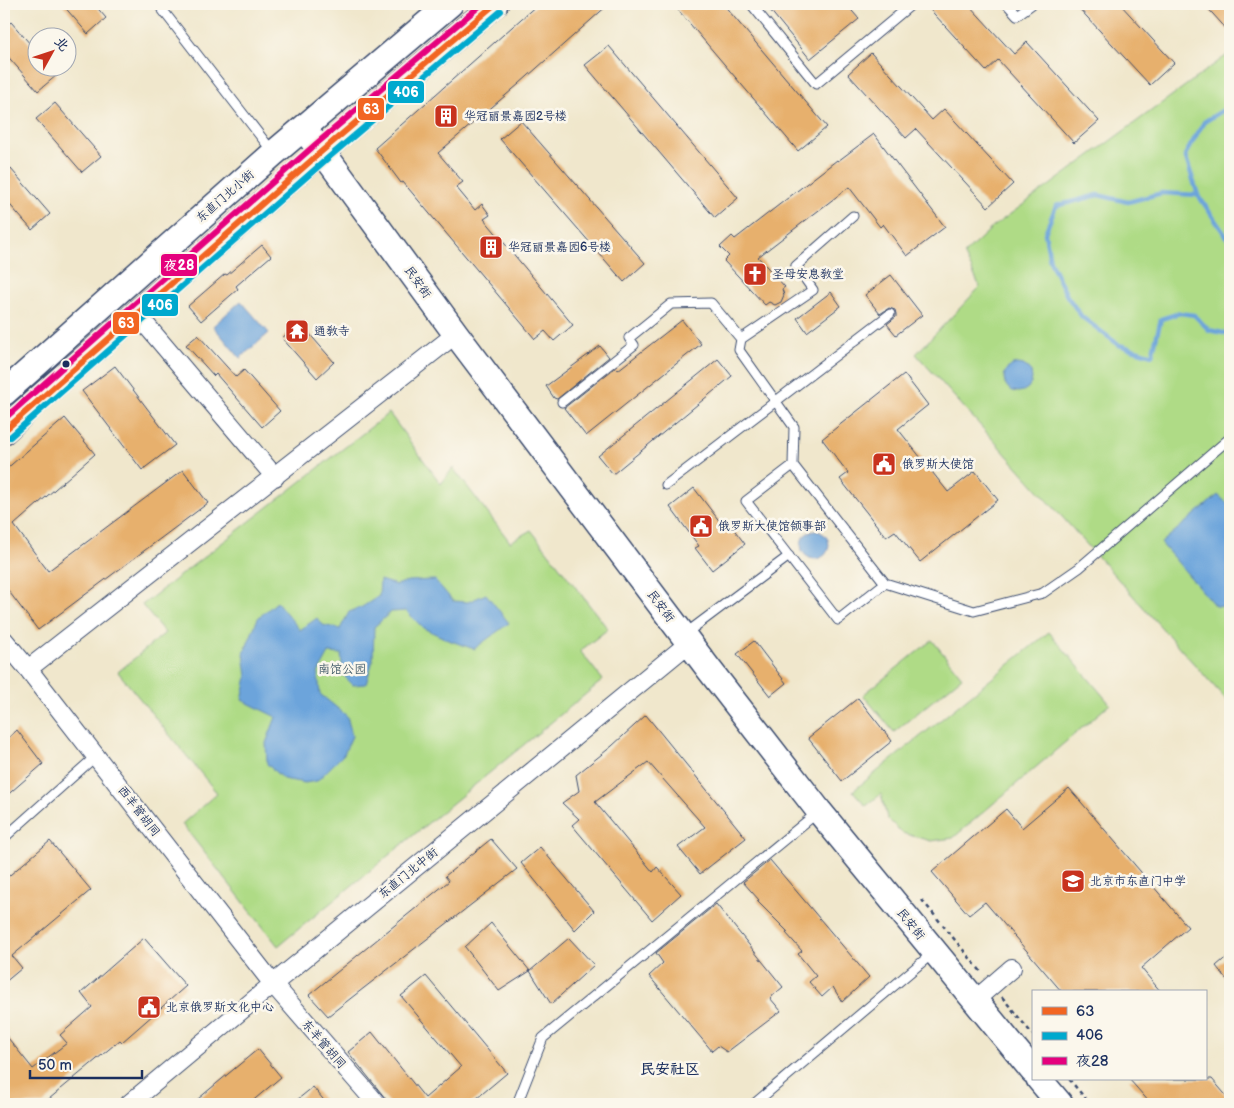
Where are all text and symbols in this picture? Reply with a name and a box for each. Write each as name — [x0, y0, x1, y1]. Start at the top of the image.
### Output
north arrow — [28, 28, 78, 78]
text: 北 — [51, 33, 73, 55]
line badge: 406 — [387, 80, 425, 104]
text: 406 — [393, 84, 419, 101]
line badge: 63 — [357, 97, 385, 121]
text: 63 — [363, 101, 379, 118]
building icon: 华冠丽景嘉园2号楼 — [433, 103, 459, 129]
place label: 华冠丽景嘉园2号楼 — [464, 109, 567, 124]
street label: 东直门北小街 — [193, 167, 257, 226]
building icon: 华冠丽景嘉园6号楼 — [478, 234, 504, 260]
place label: 华冠丽景嘉园6号楼 — [508, 240, 611, 255]
line badge: 夜28 — [160, 253, 198, 277]
text: 夜28 — [164, 257, 194, 274]
church icon: 圣母安息教堂 — [742, 261, 768, 287]
street label: 民安街 — [401, 263, 434, 301]
place label: 圣母安息教堂 — [772, 267, 844, 282]
line badge: 406 — [141, 293, 179, 317]
text: 406 — [147, 297, 173, 314]
line badge: 63 — [112, 311, 140, 335]
text: 63 — [118, 315, 134, 332]
temple icon: 通教寺 — [284, 318, 310, 344]
place label: 通教寺 — [314, 324, 350, 339]
unlabelled marker — [61, 359, 71, 369]
public building icon: 俄罗斯大使馆 — [871, 451, 897, 477]
place label: 俄罗斯大使馆 — [902, 457, 974, 472]
public building icon: 俄罗斯大使馆领事部 — [688, 513, 714, 539]
place label: 俄罗斯大使馆领事部 — [718, 519, 826, 534]
street label: 民安街 — [644, 587, 677, 625]
park label: 南馆公园 — [318, 662, 366, 677]
street label: 西羊管胡同 — [114, 783, 163, 840]
street label: 东直门北中街 — [376, 845, 441, 902]
school or university icon: 北京市东直门中学 — [1060, 868, 1086, 894]
place label: 北京市东直门中学 — [1090, 874, 1186, 889]
street label: 民安街 — [893, 906, 928, 943]
legend — [1032, 990, 1206, 1080]
public building icon: 北京俄罗斯文化中心 — [136, 994, 162, 1020]
place label: 北京俄罗斯文化中心 — [166, 1000, 274, 1015]
text: 63 — [1076, 1002, 1094, 1021]
street label: 东羊管胡同 — [298, 1017, 349, 1072]
text: 406 — [1076, 1026, 1103, 1045]
scale bar — [30, 1048, 142, 1080]
text: 夜28 — [1076, 1052, 1109, 1071]
text: 50 m — [38, 1056, 72, 1075]
district label: 民安社区 — [640, 1060, 700, 1079]

